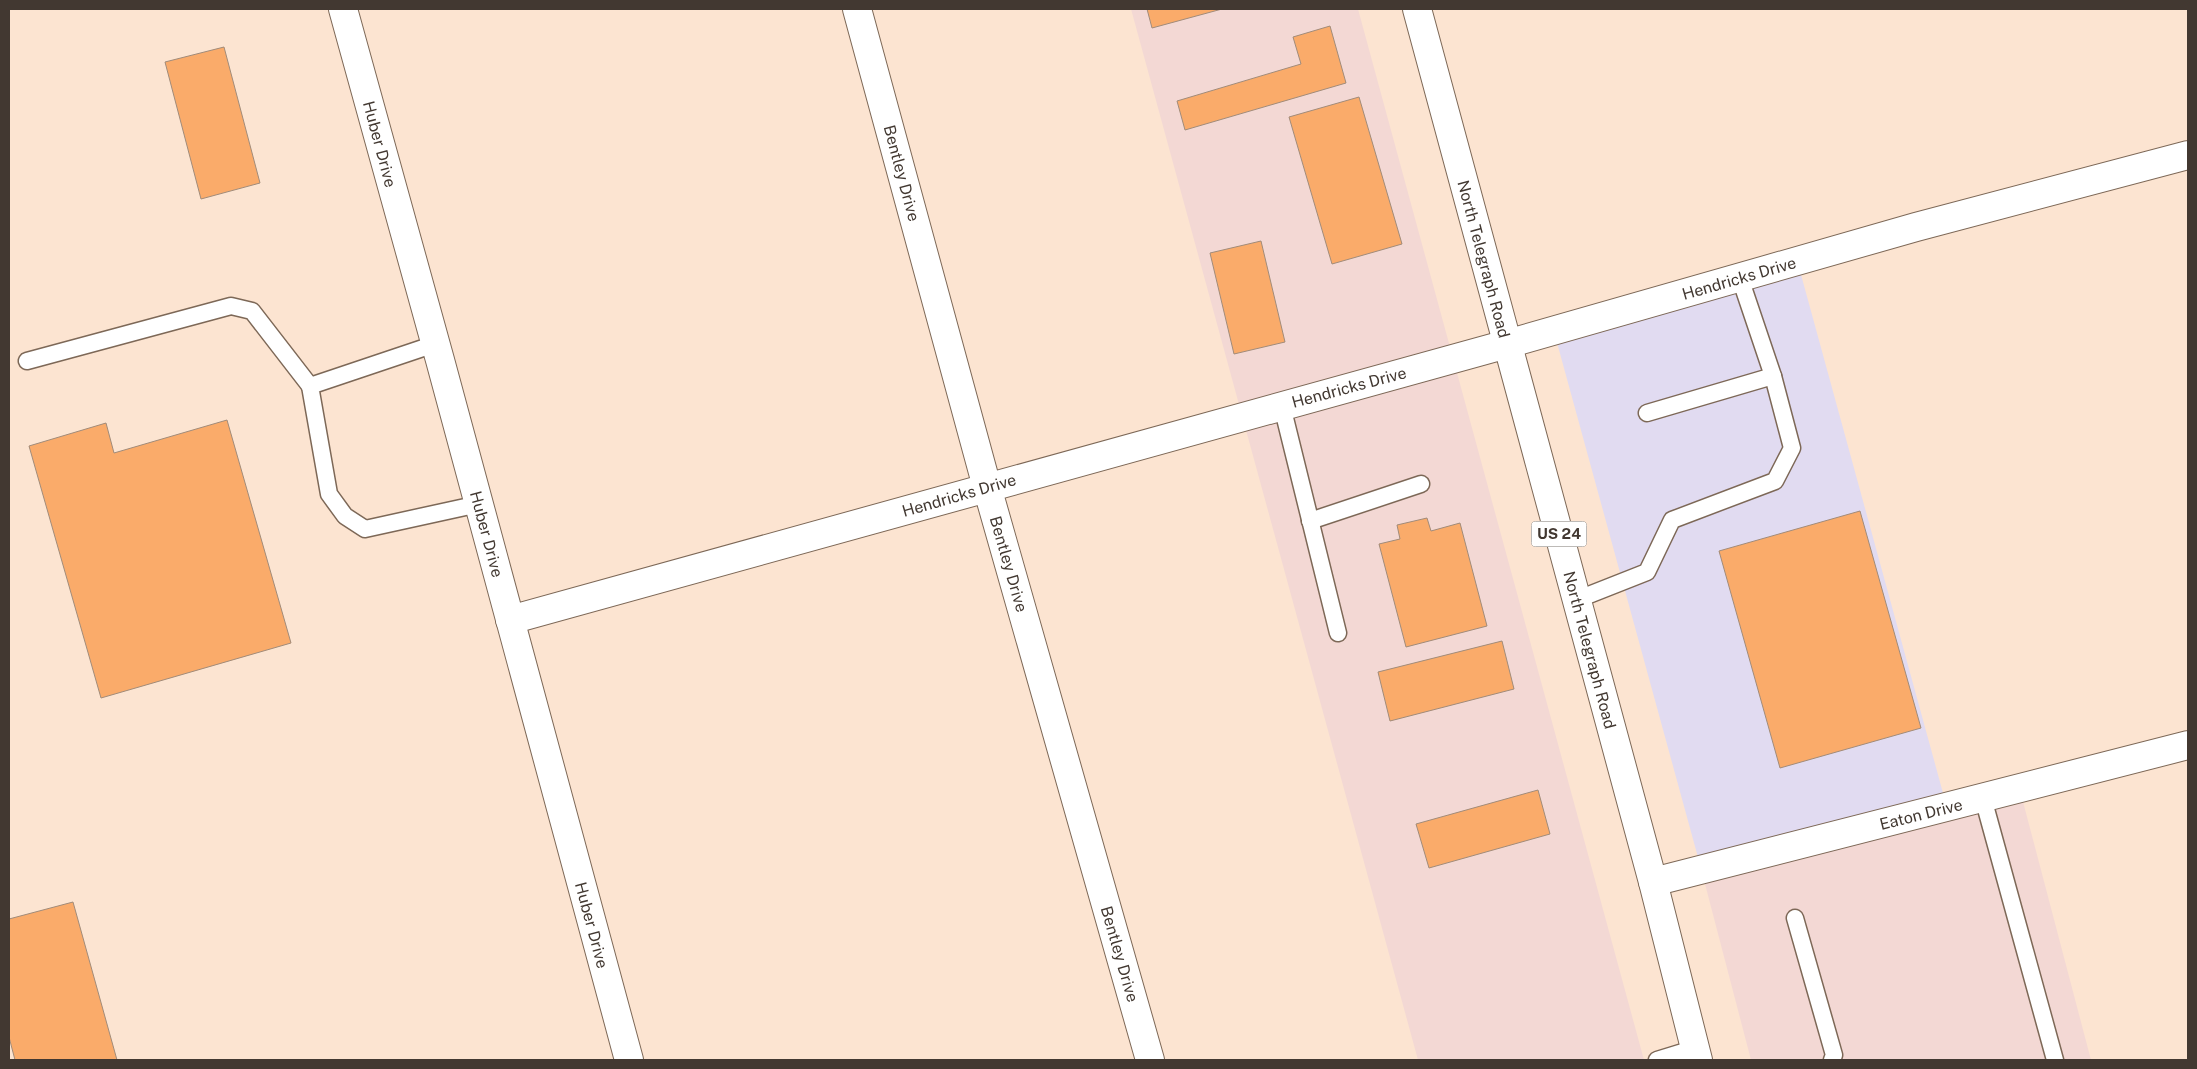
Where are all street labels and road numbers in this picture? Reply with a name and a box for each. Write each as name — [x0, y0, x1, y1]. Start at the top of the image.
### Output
street label: Huber Drive — [359, 99, 400, 189]
street label: Bentley Drive — [880, 123, 924, 223]
street label: North Telegraph Road — [1453, 178, 1514, 340]
street label: Hendricks Drive — [1680, 253, 1798, 304]
street label: Hendricks Drive — [1290, 363, 1409, 412]
street label: Hendricks Drive — [900, 470, 1018, 521]
street label: Huber Drive — [466, 489, 507, 579]
street label: Bentley Drive — [986, 514, 1031, 614]
road number: US 24 — [1532, 522, 1586, 546]
street label: North Telegraph Road — [1559, 569, 1620, 731]
street label: Eaton Drive — [1878, 795, 1965, 834]
street label: Huber Drive — [571, 880, 612, 970]
street label: Bentley Drive — [1097, 904, 1142, 1004]

